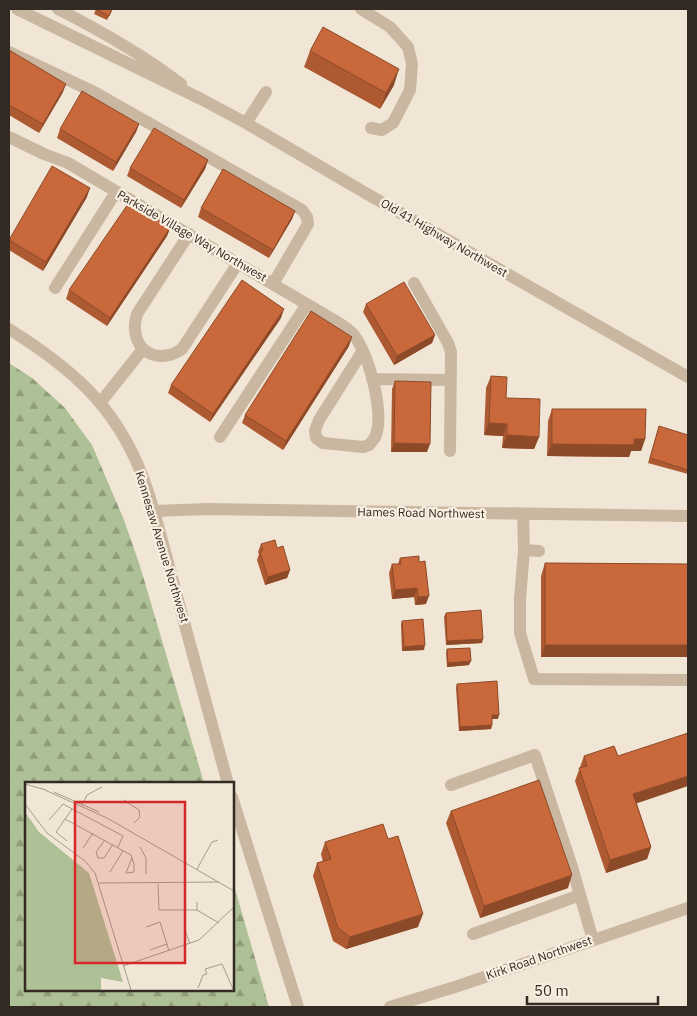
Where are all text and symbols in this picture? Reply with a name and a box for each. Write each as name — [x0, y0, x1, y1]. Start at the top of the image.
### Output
street label: Parkside Village Way Northwest — [115, 186, 270, 285]
street label: Old 41 Highway Northwest — [378, 195, 510, 280]
street label: Kennesaw Avenue Northwest — [132, 469, 193, 624]
street label: Hames Road Northwest — [357, 504, 485, 521]
inset map — [25, 782, 234, 991]
street label: Kirk Road Northwest — [484, 932, 594, 983]
scale bar — [527, 974, 658, 1006]
text: 50 m — [534, 981, 569, 1000]

